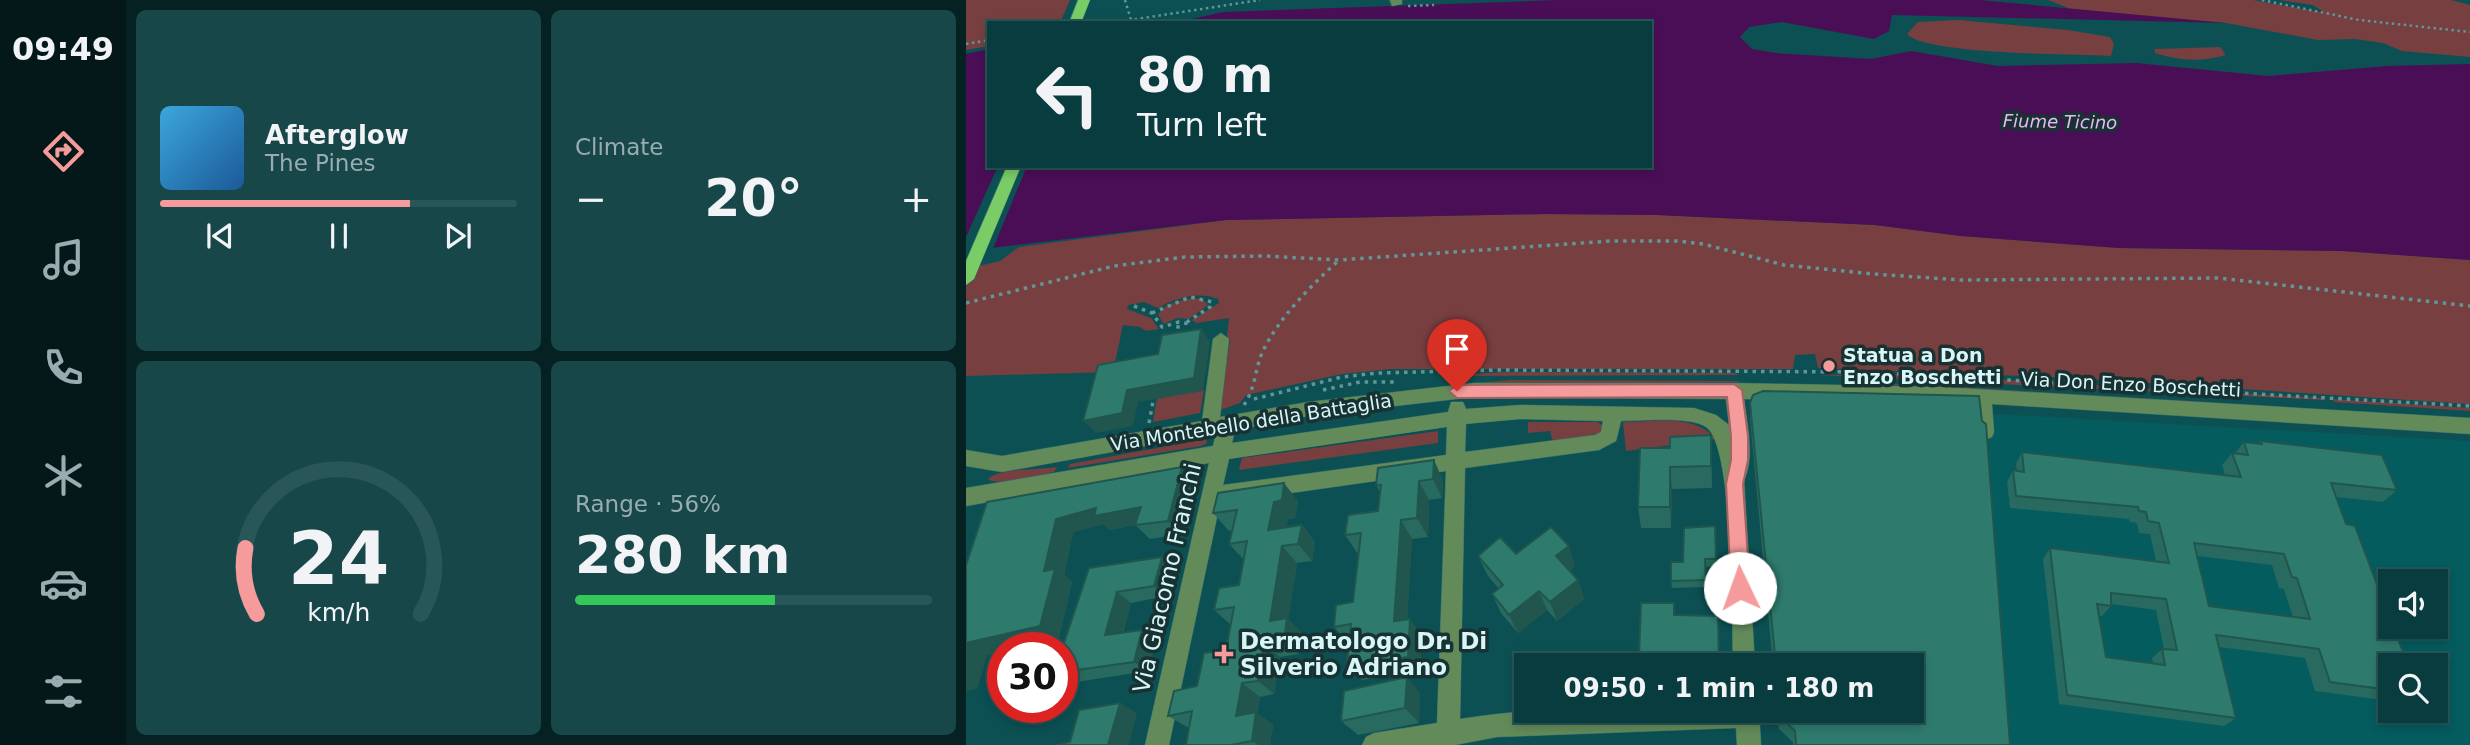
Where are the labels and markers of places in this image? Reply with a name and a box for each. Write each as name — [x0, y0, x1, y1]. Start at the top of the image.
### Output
pin — [1427, 319, 1487, 391]
place label: Statua a Don Enzo Boschetti — [1843, 344, 2001, 388]
marker: Statua a Don Enzo Boschetti — [1821, 358, 1837, 374]
place label: Dermatologo Dr. Di Silverio Adriano — [1240, 628, 1487, 680]
marker: Dermatologo Dr. Di Silverio Adriano — [1214, 644, 1234, 664]

